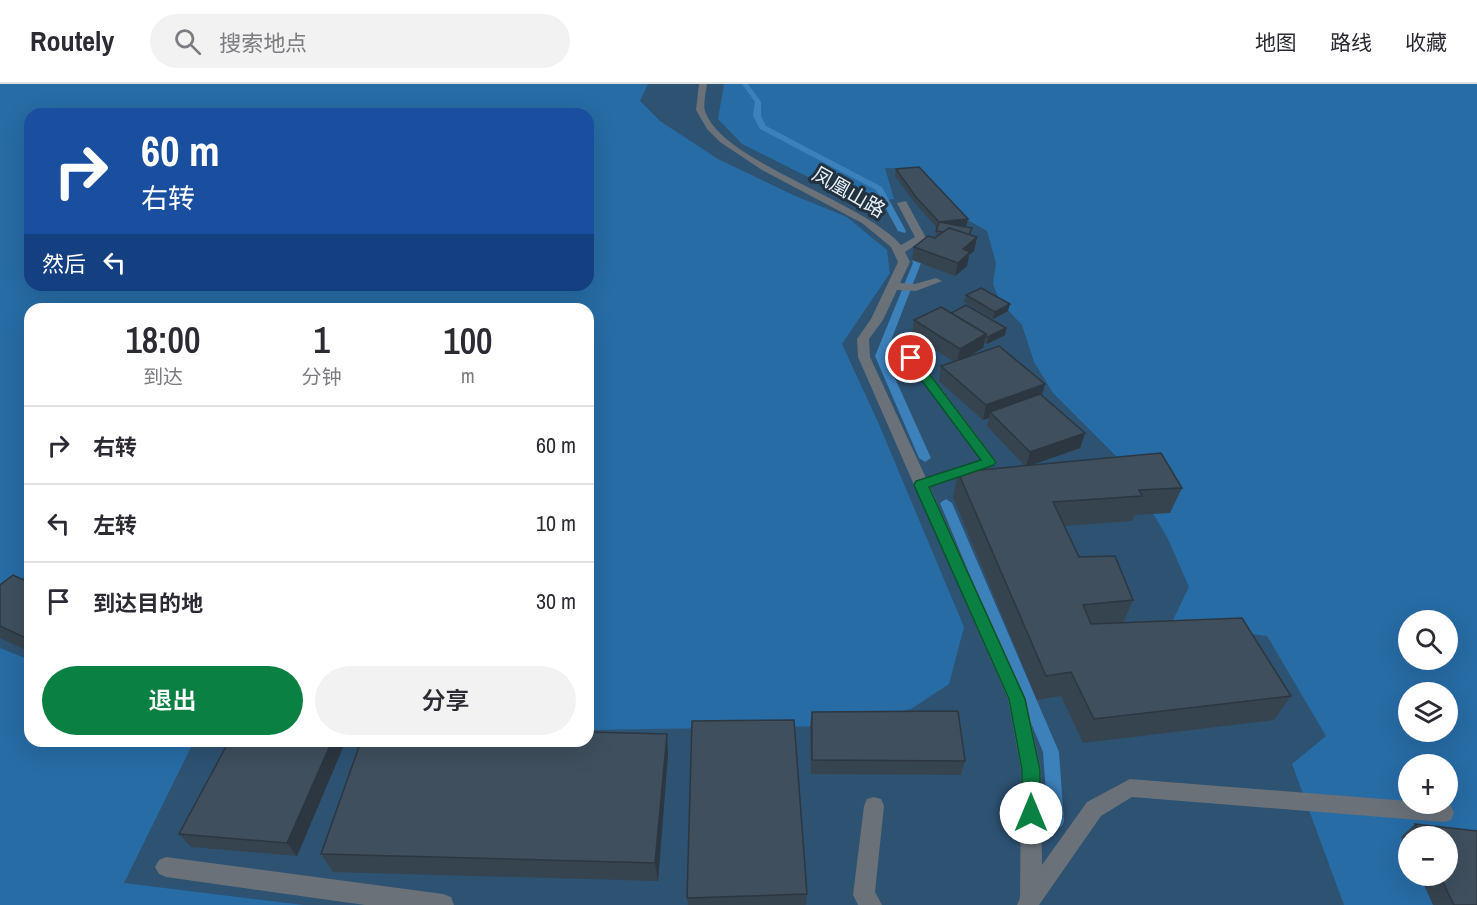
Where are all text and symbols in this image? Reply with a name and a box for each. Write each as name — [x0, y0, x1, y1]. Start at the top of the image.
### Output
search box — [150, 14, 570, 68]
text: Routely — [30, 22, 114, 60]
icon: search — [171, 25, 204, 58]
text: 搜索地点 — [219, 28, 307, 58]
text: 地图 — [1255, 28, 1297, 57]
text: 路线 — [1330, 28, 1372, 57]
text: 收藏 — [1405, 28, 1447, 57]
text: 60 m — [141, 123, 220, 179]
icon: right — [42, 132, 120, 210]
street label: 凤凰山路 — [808, 160, 891, 223]
text: 右转 — [141, 180, 195, 216]
icon: left — [98, 246, 131, 279]
text: 然后 — [42, 249, 86, 279]
text: 18:00 — [125, 316, 200, 364]
text: 1 — [314, 316, 330, 364]
text: 100 — [443, 317, 493, 365]
pin — [885, 332, 936, 383]
icon: arrive — [894, 341, 927, 374]
text: m — [461, 362, 475, 389]
text: 到达 — [143, 363, 183, 390]
text: 分钟 — [302, 363, 342, 390]
icon: right — [42, 429, 75, 462]
text: 60 m — [536, 430, 576, 460]
text: 右转 — [93, 432, 137, 462]
icon: left — [42, 507, 75, 540]
text: 10 m — [536, 508, 576, 538]
text: 左转 — [93, 510, 137, 540]
icon: arrive — [42, 585, 75, 618]
text: 30 m — [536, 586, 576, 616]
text: 到达目的地 — [93, 588, 203, 618]
map controls — [1398, 610, 1458, 886]
button: search — [1398, 610, 1458, 670]
button: 退出 — [42, 666, 303, 735]
button: 分享 — [315, 666, 576, 735]
button: layers — [1398, 682, 1458, 742]
button: + — [1398, 754, 1458, 814]
position arrow — [999, 781, 1063, 845]
button: − — [1398, 826, 1458, 886]

